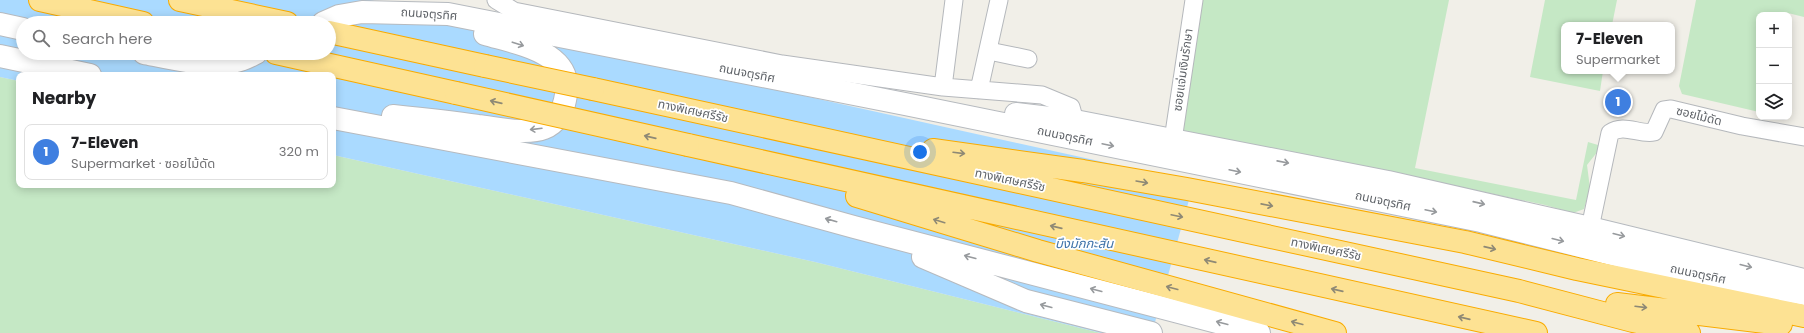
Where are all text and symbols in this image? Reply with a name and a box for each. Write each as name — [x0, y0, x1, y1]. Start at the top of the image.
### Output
street label: ถนนจตุรทิศ — [400, 3, 458, 24]
map controls — [1756, 12, 1792, 120]
button: + — [1756, 12, 1792, 48]
search box — [16, 16, 336, 60]
popup — [1561, 22, 1675, 74]
icon: search — [30, 27, 52, 49]
street label: ซอยแจ่มเงินรักษา — [1168, 27, 1197, 112]
text: Search here — [62, 28, 152, 49]
text: 7-Eleven — [1576, 28, 1643, 49]
one-way arrow — [511, 41, 524, 48]
button: − — [1756, 48, 1792, 84]
text: Supermarket — [1576, 50, 1660, 69]
street label: ถนนจตุรทิศ — [718, 59, 777, 86]
button: layers — [1756, 84, 1792, 120]
text: Nearby — [32, 86, 96, 110]
pin: 1 — [1605, 87, 1631, 117]
street label: ทางพิเศษศรีรัช — [656, 95, 730, 126]
one-way arrow — [490, 98, 503, 106]
street label: ซอยไม้ดัด — [1675, 102, 1724, 129]
street label: ถนนจตุรทิศ — [1036, 121, 1095, 150]
one-way arrow — [530, 125, 543, 133]
text: 7-Eleven — [71, 132, 138, 153]
one-way arrow — [644, 132, 657, 140]
text: 1 — [44, 142, 48, 161]
text: 320 m — [279, 142, 319, 161]
your location — [910, 142, 930, 162]
one-way arrow — [1101, 142, 1114, 150]
one-way arrow — [952, 149, 965, 157]
text: Supermarket · ซอยไม้ดัด — [71, 154, 215, 173]
one-way arrow — [1276, 158, 1289, 166]
street label: ทางพิเศษศรีรัช — [973, 164, 1047, 195]
one-way arrow — [1228, 168, 1241, 176]
one-way arrow — [1136, 178, 1149, 186]
street label: ถนนจตุรทิศ — [1354, 186, 1413, 215]
one-way arrow — [1472, 199, 1485, 207]
one-way arrow — [1260, 201, 1273, 209]
one-way arrow — [1424, 207, 1437, 215]
one-way arrow — [1170, 213, 1183, 221]
one-way arrow — [825, 216, 838, 224]
one-way arrow — [933, 217, 946, 224]
one-way arrow — [1049, 222, 1062, 230]
one-way arrow — [1613, 232, 1626, 239]
street label: ทางพิเศษศรีรัช — [1289, 233, 1363, 264]
water label: บึงมักกะสัน — [1055, 234, 1114, 253]
one-way arrow — [1551, 237, 1564, 245]
one-way arrow — [1484, 245, 1497, 253]
one-way arrow — [964, 253, 977, 261]
one-way arrow — [1204, 257, 1217, 265]
street label: ถนนจตุรทิศ — [1669, 259, 1728, 288]
one-way arrow — [1739, 263, 1752, 270]
one-way arrow — [1166, 284, 1179, 291]
one-way arrow — [1331, 285, 1344, 293]
one-way arrow — [1090, 286, 1103, 293]
one-way arrow — [1039, 301, 1052, 309]
one-way arrow — [1634, 303, 1647, 311]
one-way arrow — [1457, 313, 1470, 321]
one-way arrow — [1291, 318, 1304, 326]
one-way arrow — [1215, 319, 1228, 326]

